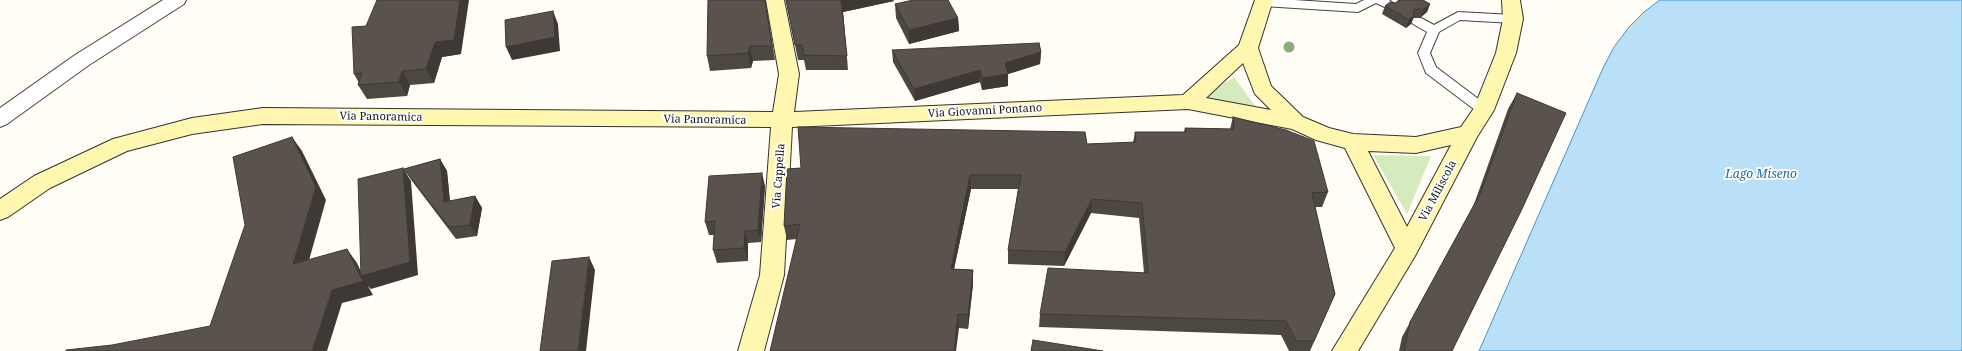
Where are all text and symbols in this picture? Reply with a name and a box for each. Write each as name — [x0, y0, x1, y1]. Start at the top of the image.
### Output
street label: Via Giovanni Pontano — [928, 101, 1042, 121]
street label: Via Panoramica — [339, 110, 423, 124]
street label: Via Panoramica — [663, 113, 747, 127]
street label: Via Cappella — [770, 143, 788, 209]
street label: Via Miliscola — [1416, 158, 1460, 224]
water label: Lago Miseno — [1725, 168, 1797, 182]

